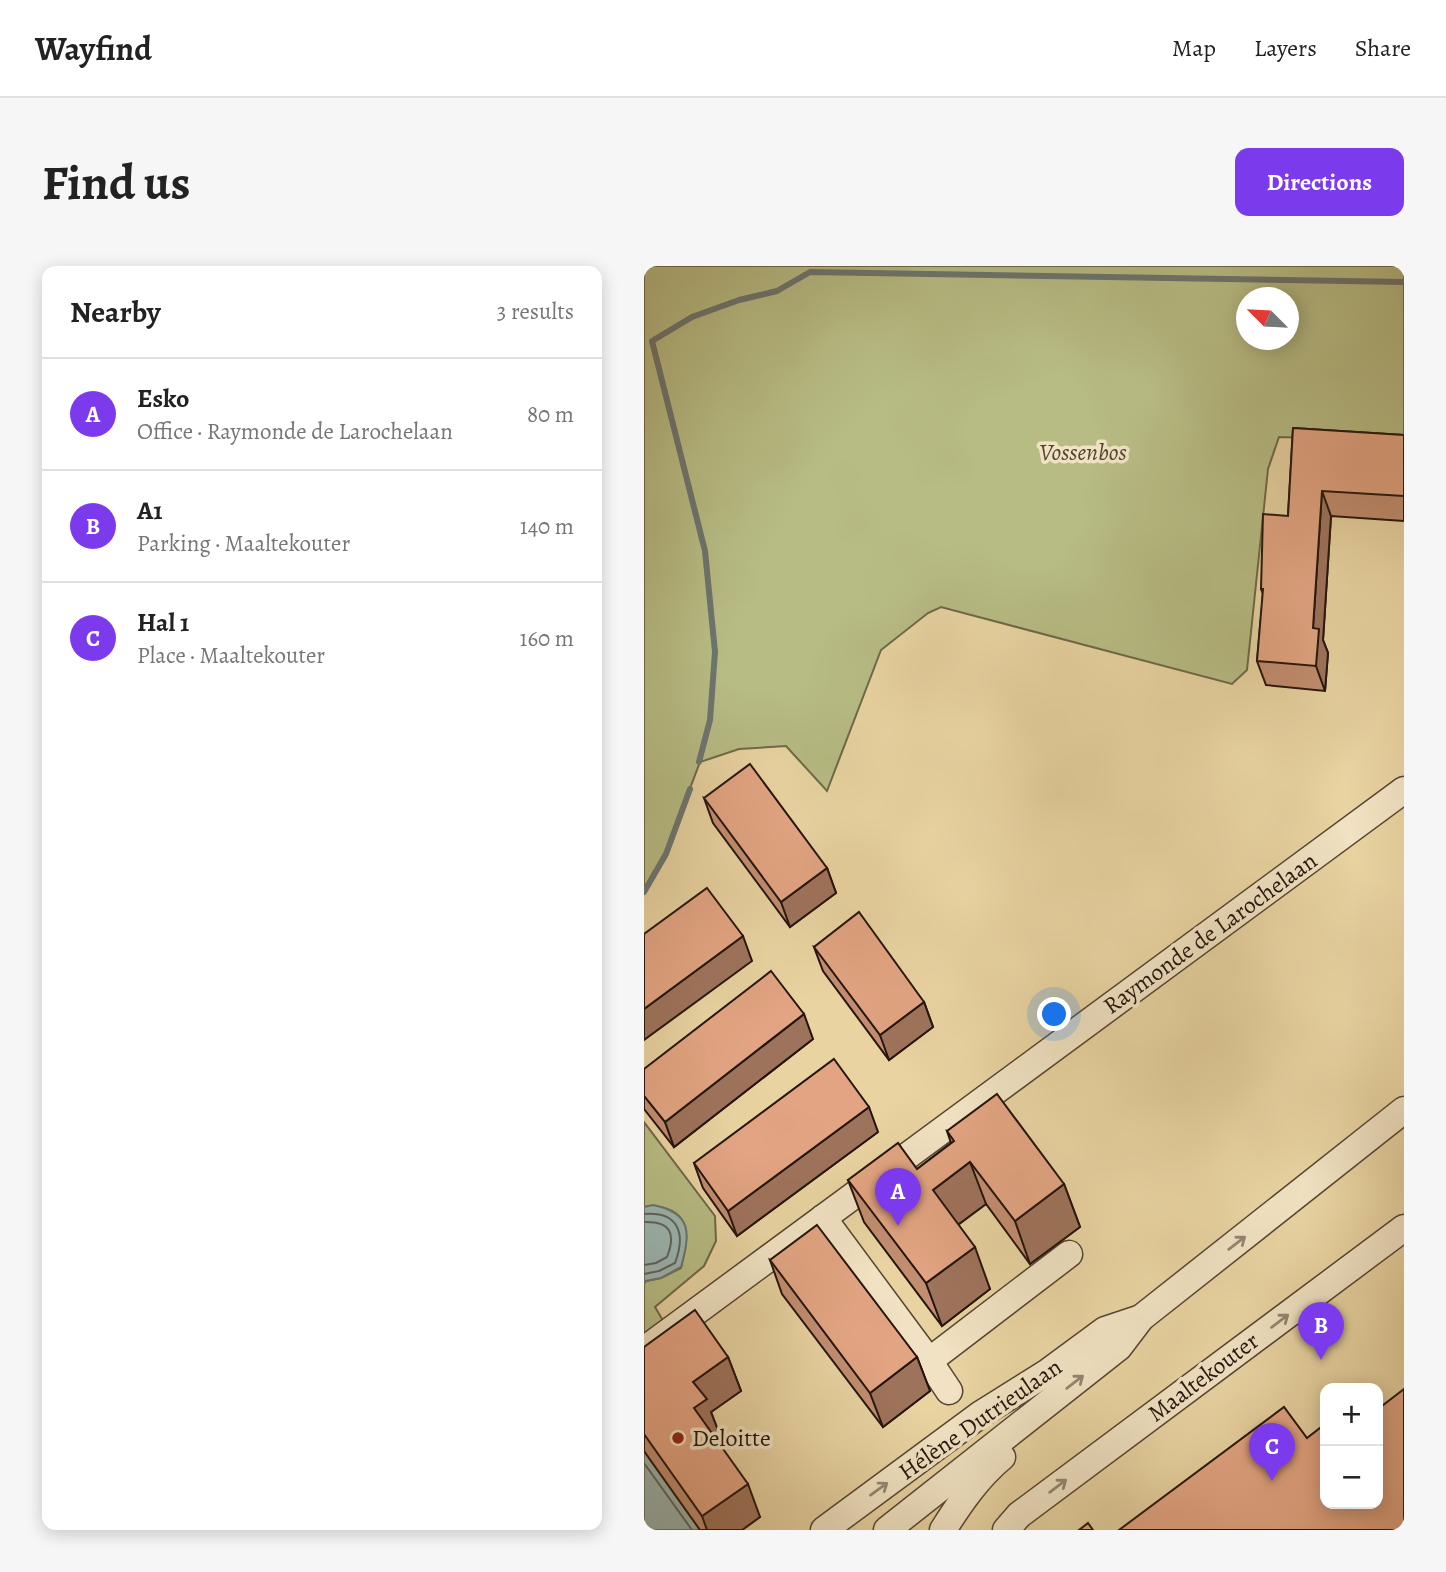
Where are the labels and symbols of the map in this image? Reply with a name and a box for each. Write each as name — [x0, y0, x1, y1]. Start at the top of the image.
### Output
north arrow — [1236, 287, 1299, 350]
park label: Vossenbos — [1039, 436, 1127, 468]
street label: Raymonde de Larochelaan — [1097, 845, 1323, 1021]
your location — [1037, 997, 1071, 1031]
pin: A — [875, 1168, 921, 1226]
one-way arrow — [1227, 1235, 1246, 1250]
pin: B — [1298, 1302, 1344, 1360]
one-way arrow — [1270, 1314, 1289, 1329]
street label: Maaltekouter — [1141, 1325, 1265, 1429]
street label: Hélène Dutrieulaan — [892, 1351, 1068, 1487]
one-way arrow — [1065, 1375, 1083, 1390]
place label: Deloitte — [692, 1422, 771, 1454]
pin: C — [1249, 1423, 1295, 1481]
marker: Deloitte — [670, 1430, 686, 1446]
one-way arrow — [1048, 1479, 1067, 1493]
one-way arrow — [869, 1482, 888, 1497]

